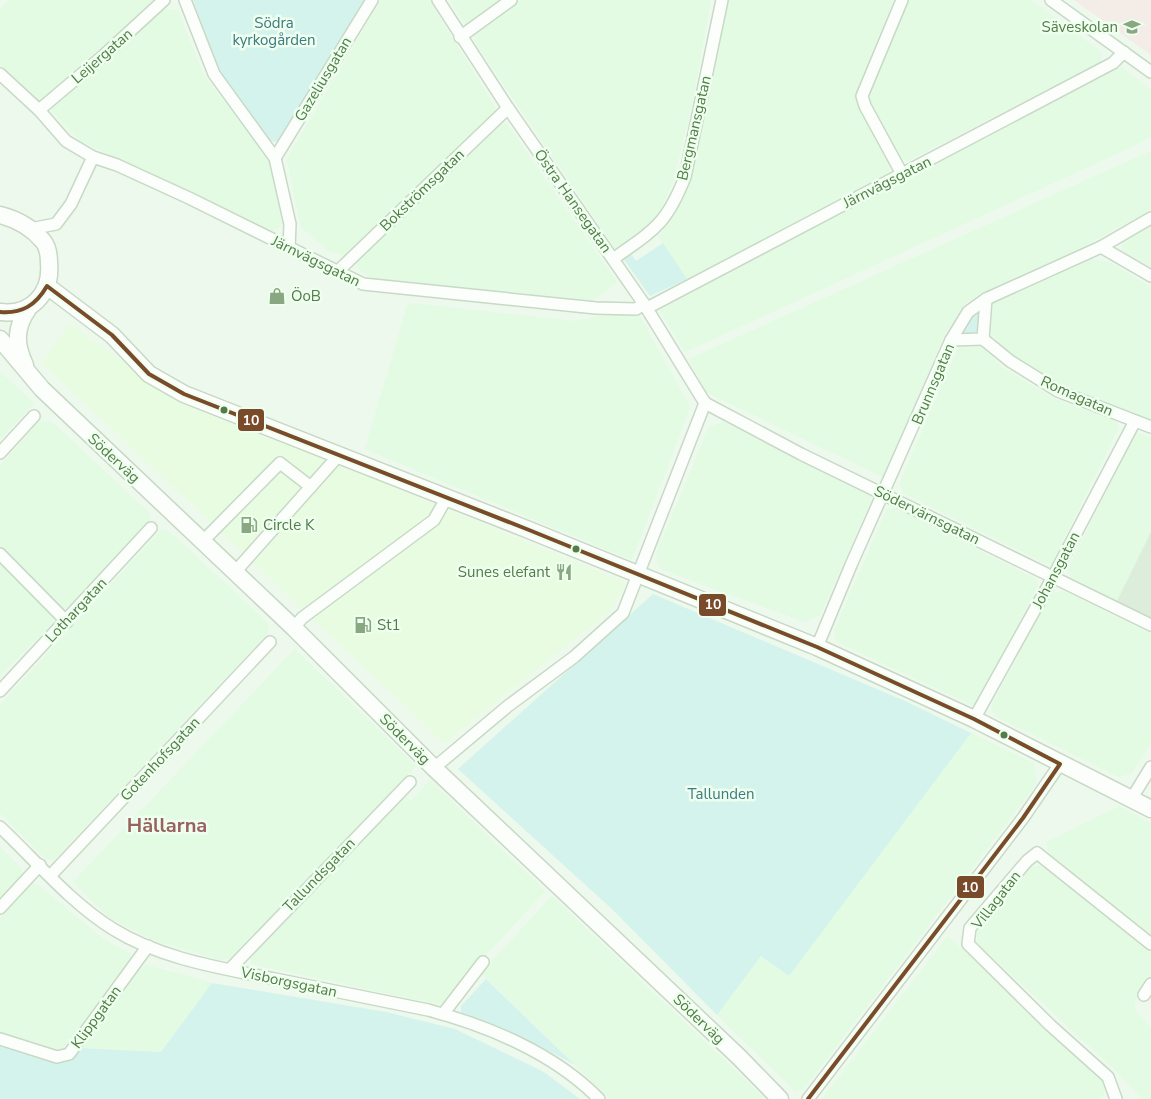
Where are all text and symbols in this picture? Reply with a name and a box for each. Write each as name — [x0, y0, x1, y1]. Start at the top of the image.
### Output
park label: Södra kyrkogården — [232, 13, 316, 50]
place label: Säveskolan — [1042, 17, 1118, 37]
school or university icon: Säveskolan — [1122, 17, 1142, 37]
street label: Leijergatan — [67, 24, 137, 88]
street label: Gazeliusgatan — [290, 33, 356, 125]
street label: Bergmansgatan — [672, 74, 716, 182]
street label: Bokströmsgatan — [375, 144, 469, 236]
street label: Östra Hansegatan — [530, 145, 616, 257]
street label: Järnvägsgatan — [839, 151, 935, 213]
street label: Järnvägsgatan — [267, 230, 364, 291]
shop icon: ÖoB — [267, 286, 287, 306]
place label: ÖoB — [291, 286, 321, 306]
street label: Brunnsgatan — [907, 340, 959, 428]
street label: Romagatan — [1038, 371, 1116, 421]
unlabelled marker — [219, 405, 229, 415]
line badge: 10 — [237, 408, 265, 432]
text: 10 — [243, 411, 259, 430]
street label: Söderväg — [84, 429, 144, 487]
street label: Södervärnsgatan — [871, 481, 983, 549]
fuel station icon: Circle K — [239, 515, 259, 535]
place label: Circle K — [263, 515, 315, 535]
street label: Johansgatan — [1027, 528, 1085, 613]
unlabelled marker — [571, 544, 581, 554]
place label: Sunes elefant — [458, 562, 551, 582]
restaurant icon: Sunes elefant — [554, 562, 574, 582]
street label: Lothargatan — [41, 573, 111, 647]
line badge: 10 — [698, 593, 727, 617]
text: 10 — [705, 595, 721, 614]
fuel station icon: St1 — [353, 615, 373, 635]
place label: St1 — [377, 615, 400, 635]
street label: Söderväg — [375, 709, 435, 769]
street label: Gotenhofsgatan — [116, 713, 204, 805]
unlabelled marker — [999, 730, 1009, 740]
park label: Tallunden — [688, 784, 754, 804]
district label: Hällarna — [127, 812, 207, 839]
street label: Tallundsgatan — [278, 833, 360, 917]
street label: Villagatan — [966, 867, 1025, 934]
line badge: 10 — [956, 875, 985, 899]
text: 10 — [962, 878, 978, 897]
street label: Visborgsgatan — [238, 962, 339, 1002]
street label: Klippgatan — [66, 981, 126, 1053]
street label: Söderväg — [669, 989, 729, 1049]

